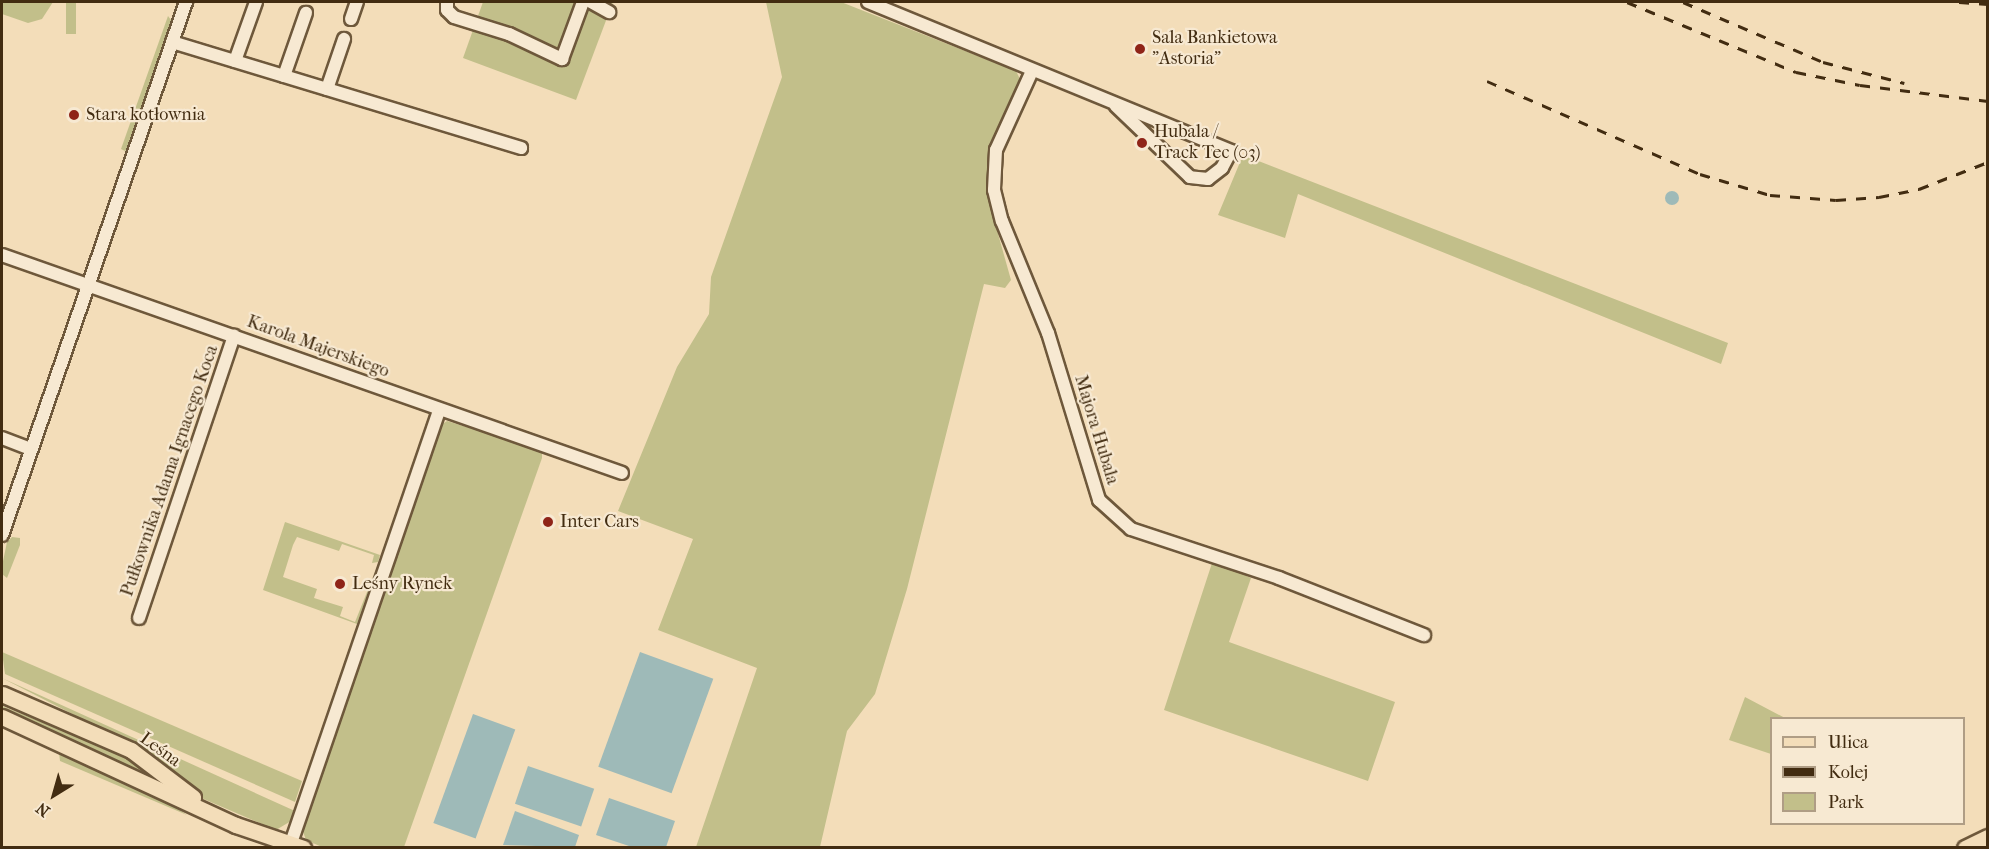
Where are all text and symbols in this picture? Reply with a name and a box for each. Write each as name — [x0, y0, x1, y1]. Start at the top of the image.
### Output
place label: Sala Bankietowa "Astoria" — [1152, 28, 1277, 70]
marker: Sala Bankietowa "Astoria" — [1133, 42, 1147, 56]
place label: Stara kotłownia — [86, 104, 205, 126]
marker: Stara kotłownia — [67, 108, 81, 122]
place label: Hubala / Track Tec (03) — [1154, 122, 1261, 164]
marker: Hubala / Track Tec (03) — [1135, 136, 1149, 150]
street label: Karola Majerskiego — [244, 311, 392, 383]
street label: Pułkownika Adama Ignacego Koca — [117, 343, 223, 599]
street label: Majora Hubala — [1069, 373, 1123, 487]
place label: Inter Cars — [560, 511, 639, 533]
marker: Inter Cars — [541, 515, 555, 529]
place label: Leśny Rynek — [352, 573, 452, 595]
marker: Leśny Rynek — [333, 577, 347, 591]
legend — [1770, 717, 1965, 825]
street label: Leśna — [135, 728, 185, 772]
text: Ulica — [1828, 732, 1868, 753]
text: Kolej — [1828, 762, 1868, 783]
north arrow — [24, 765, 84, 825]
text: Park — [1828, 792, 1864, 813]
text: N — [32, 799, 53, 821]

